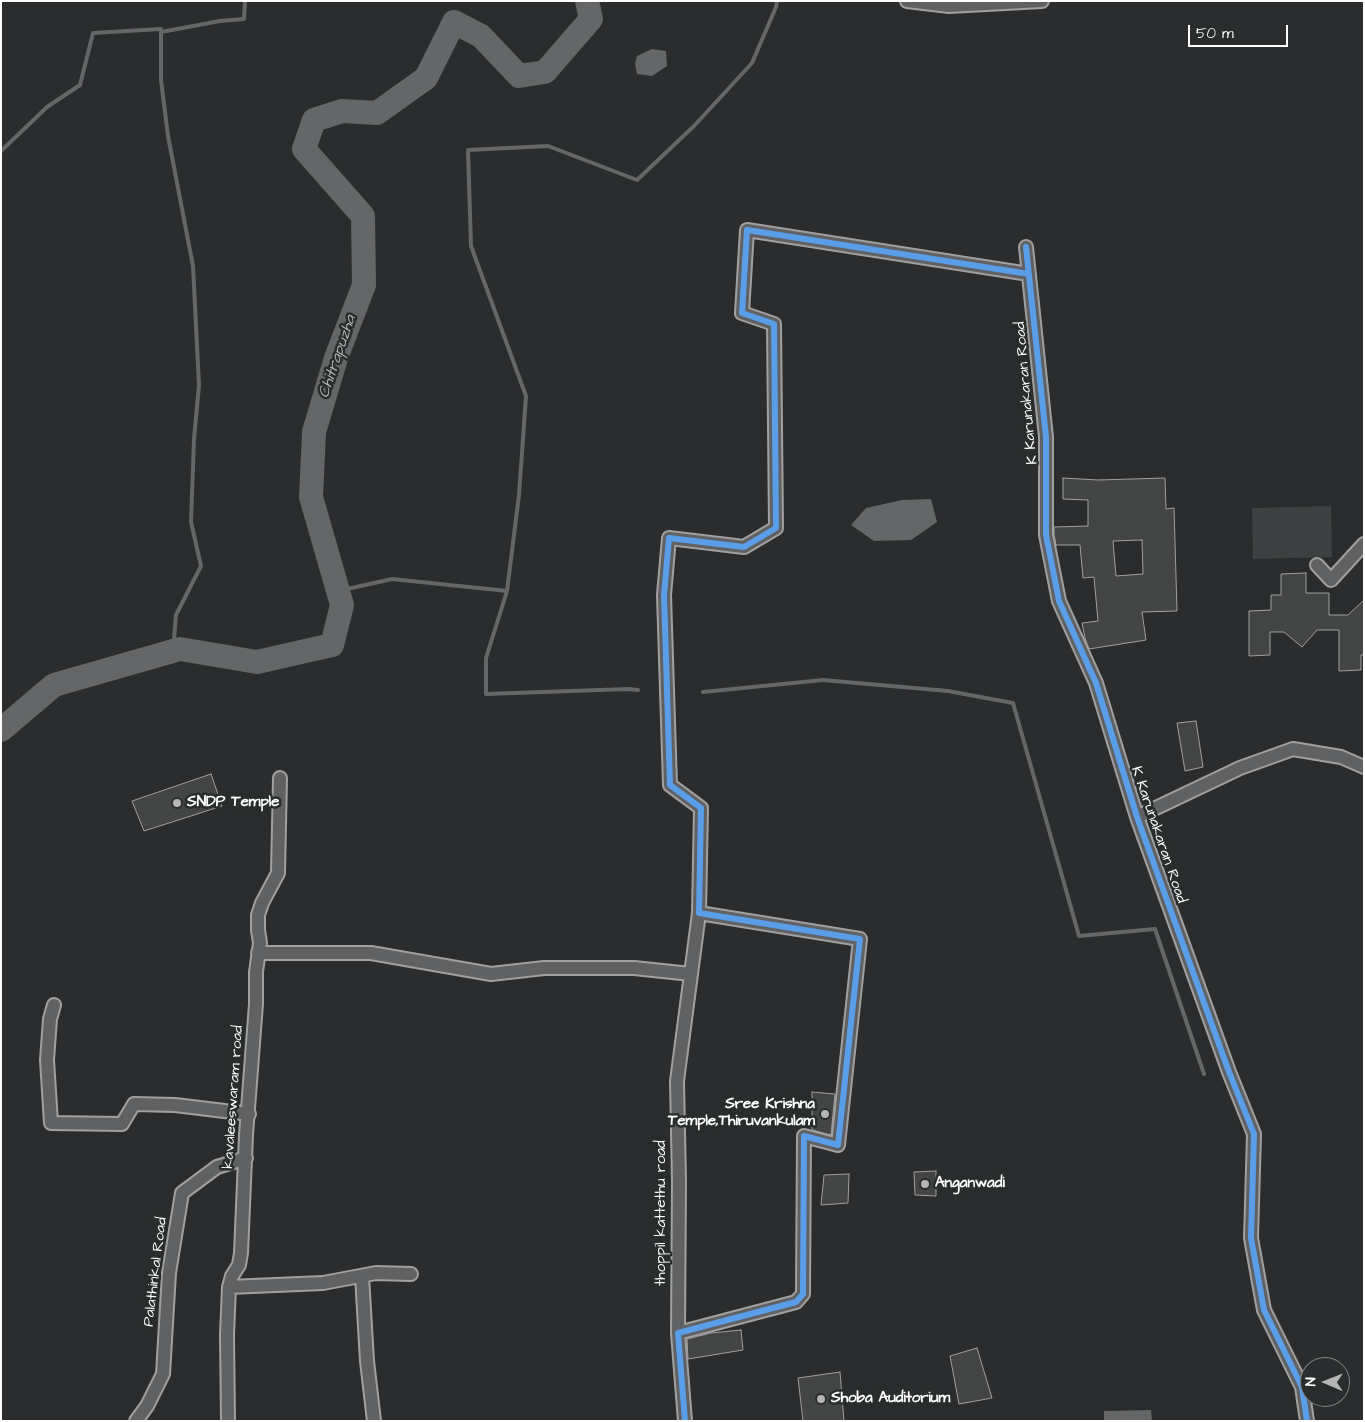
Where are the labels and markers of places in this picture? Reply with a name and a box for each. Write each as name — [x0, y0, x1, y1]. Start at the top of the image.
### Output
place label: SNDP Temple — [187, 794, 279, 812]
marker: SNDP Temple — [171, 797, 183, 809]
place label: Sree Krishna Temple,Thiruvankulam — [668, 1096, 815, 1131]
marker: Sree Krishna Temple,Thiruvankulam — [819, 1108, 831, 1120]
place label: Anganwadi — [935, 1175, 1005, 1193]
marker: Anganwadi — [919, 1178, 931, 1190]
place label: Shoba Auditorium — [831, 1390, 950, 1408]
marker: Shoba Auditorium — [815, 1393, 827, 1405]

